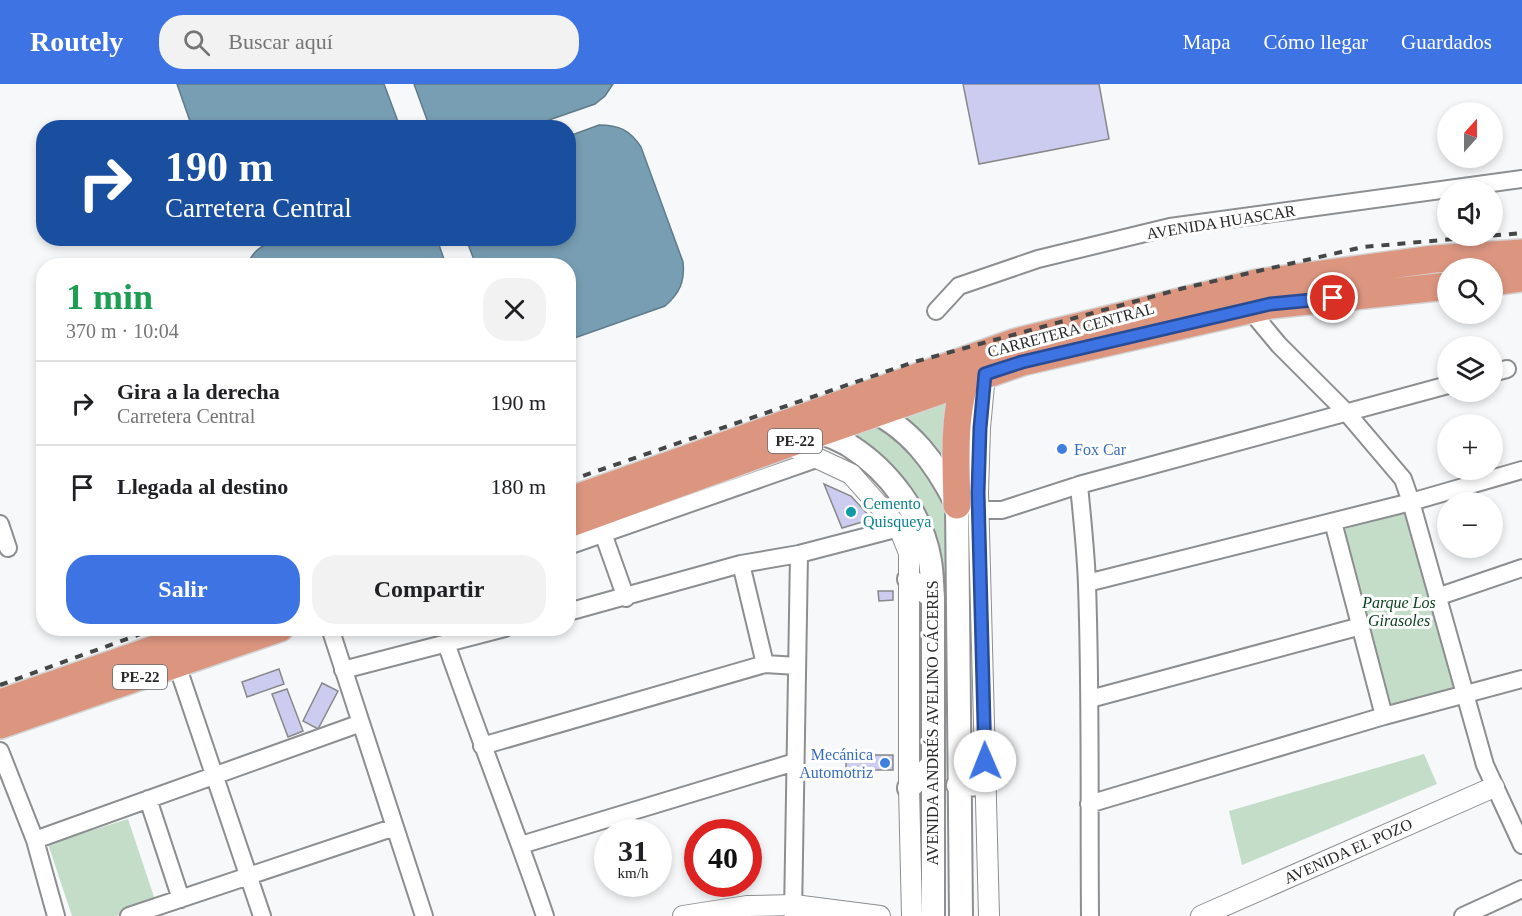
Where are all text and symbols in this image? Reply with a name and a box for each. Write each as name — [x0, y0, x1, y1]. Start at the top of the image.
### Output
search box — [159, 15, 579, 69]
text: Routely — [30, 26, 123, 57]
icon: search — [180, 26, 213, 59]
text: Buscar aquí — [228, 29, 333, 54]
text: Mapa — [1183, 30, 1231, 54]
text: Cómo llegar — [1264, 30, 1368, 54]
text: Guardados — [1401, 30, 1492, 54]
north arrow — [1437, 102, 1503, 168]
map controls — [1437, 102, 1503, 558]
icon: right — [66, 144, 144, 222]
text: 190 m — [165, 144, 274, 190]
button: sound — [1437, 180, 1503, 246]
text: Carretera Central — [165, 193, 352, 223]
street label: AVENIDA HUASCAR — [1145, 202, 1297, 242]
button: search — [1437, 258, 1503, 324]
pin — [1307, 272, 1358, 323]
text: 1 min — [66, 277, 153, 317]
button: close — [483, 278, 546, 341]
icon: arrive — [1316, 281, 1349, 314]
street label: CARRETERA CENTRAL — [986, 300, 1156, 360]
text: 370 m · 10:04 — [66, 320, 179, 342]
button: layers — [1437, 336, 1503, 402]
text: Gira a la derecha — [117, 379, 280, 404]
icon: right — [66, 387, 99, 420]
text: 190 m — [490, 390, 546, 415]
text: Carretera Central — [117, 405, 255, 427]
button: + — [1437, 414, 1503, 480]
road number: PE-22 — [768, 429, 822, 453]
place label: Fox Car — [1074, 441, 1127, 458]
marker: Fox Car — [1055, 442, 1069, 456]
icon: arrive — [66, 471, 99, 504]
text: Llegada al destino — [117, 474, 288, 499]
text: 180 m — [490, 474, 546, 499]
button: − — [1437, 492, 1503, 558]
place label: Cemento Quisqueya — [863, 495, 931, 531]
marker: Cemento Quisqueya — [844, 505, 858, 519]
button: Salir — [66, 555, 300, 624]
button: Compartir — [312, 555, 546, 624]
street label: AVENIDA ANDRÉS AVELINO CÁCERES — [923, 580, 941, 866]
park label: Parque Los Girasoles — [1361, 594, 1436, 629]
road number: PE-22 — [113, 665, 167, 689]
position arrow — [953, 729, 1017, 793]
place label: Mecánica Automotriz — [799, 746, 873, 781]
marker: Mecánica Automotriz — [878, 756, 892, 770]
street label: AVENIDA EL POZO — [1281, 815, 1415, 887]
speed limit sign: 40 — [684, 819, 762, 897]
text: 31 — [618, 834, 648, 867]
text: km/h — [618, 865, 648, 881]

